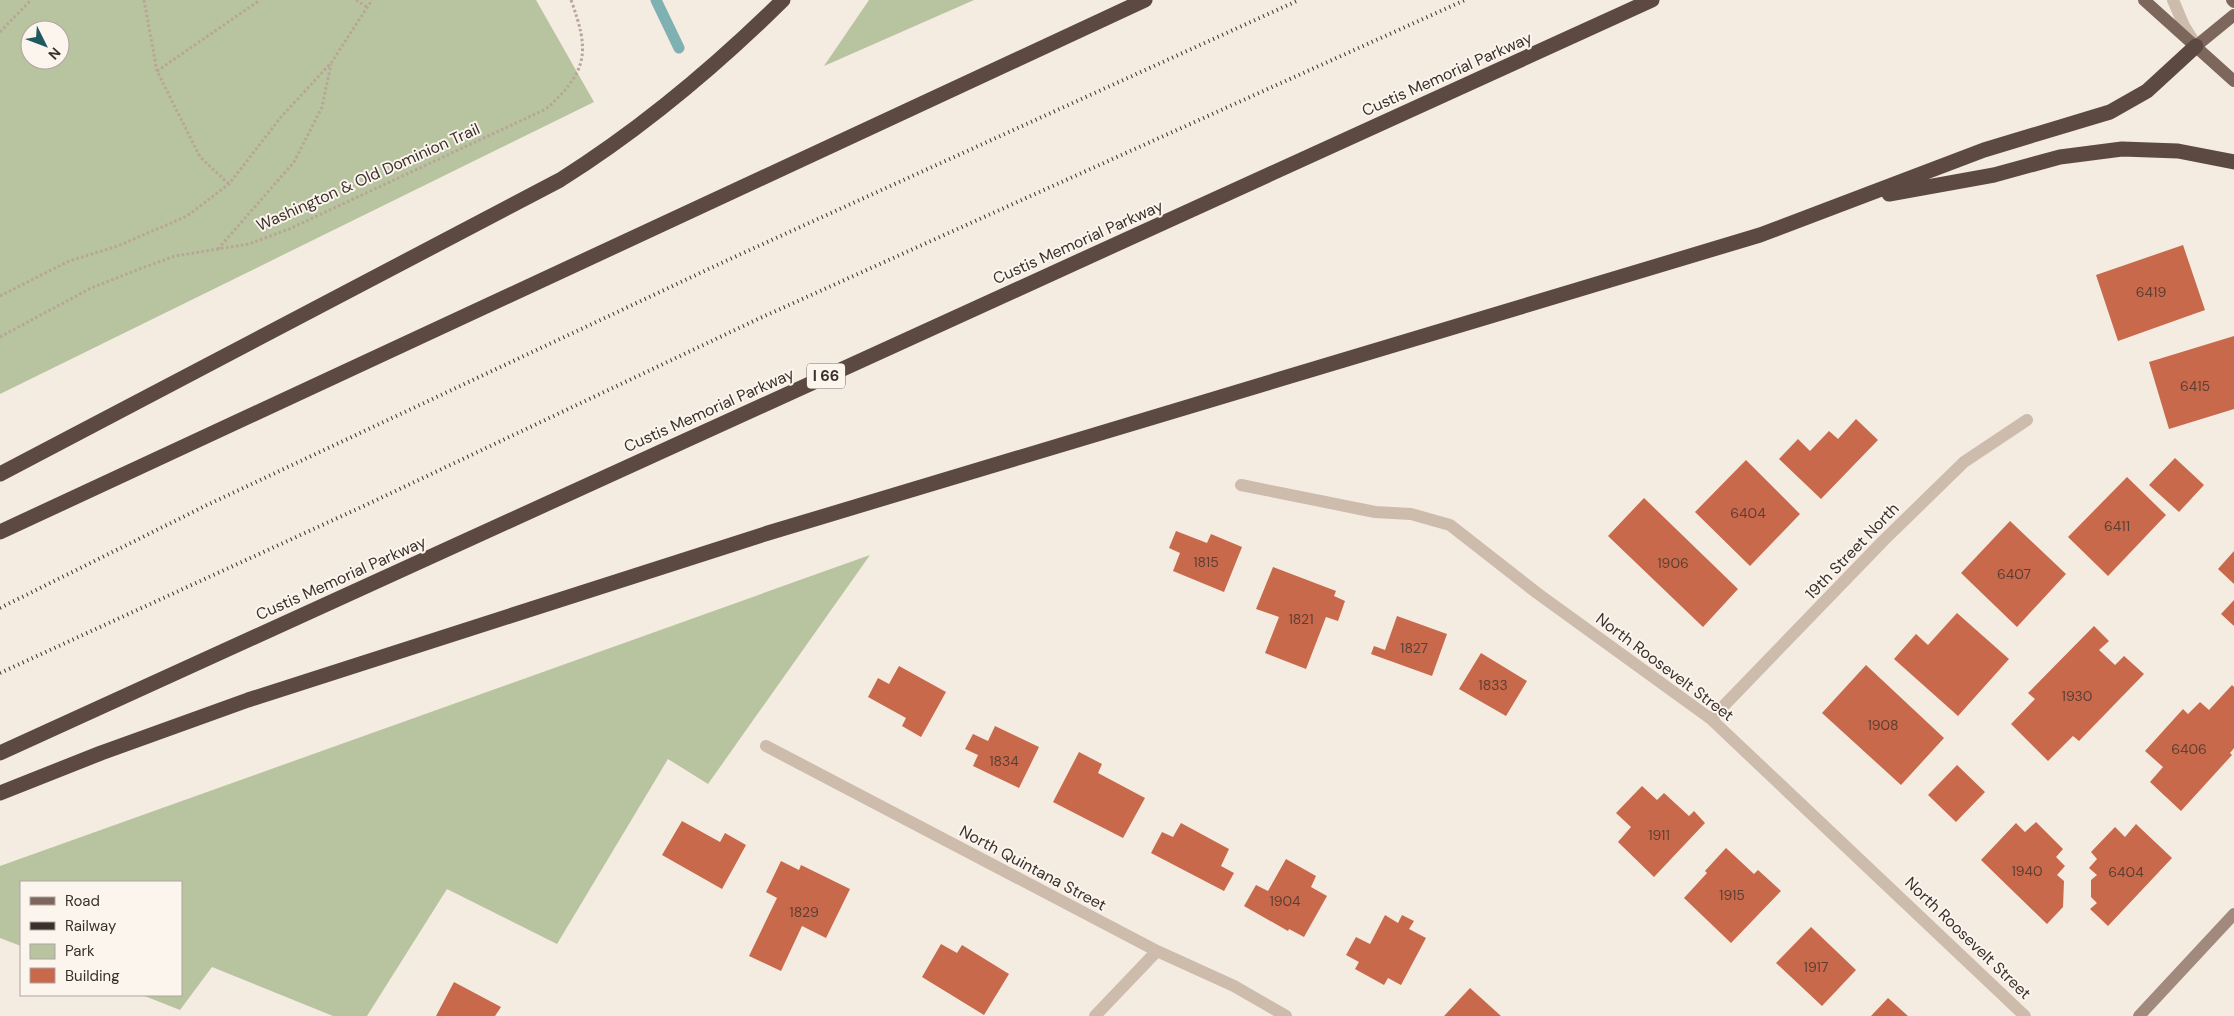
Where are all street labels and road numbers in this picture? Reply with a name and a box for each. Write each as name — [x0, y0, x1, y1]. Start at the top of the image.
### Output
street label: Custis Memorial Parkway — [1359, 27, 1535, 121]
street label: Washington & Old Dominion Trail — [253, 118, 483, 236]
street label: Custis Memorial Parkway — [990, 195, 1166, 289]
street label: Custis Memorial Parkway — [621, 363, 797, 457]
road number: I 66 — [807, 364, 845, 388]
street label: 19th Street North — [1801, 498, 1903, 604]
street label: Custis Memorial Parkway — [253, 531, 429, 625]
street label: North Roosevelt Street — [1592, 608, 1738, 726]
street label: North Quintana Street — [956, 820, 1110, 916]
street label: North Roosevelt Street — [1900, 872, 2036, 1004]

